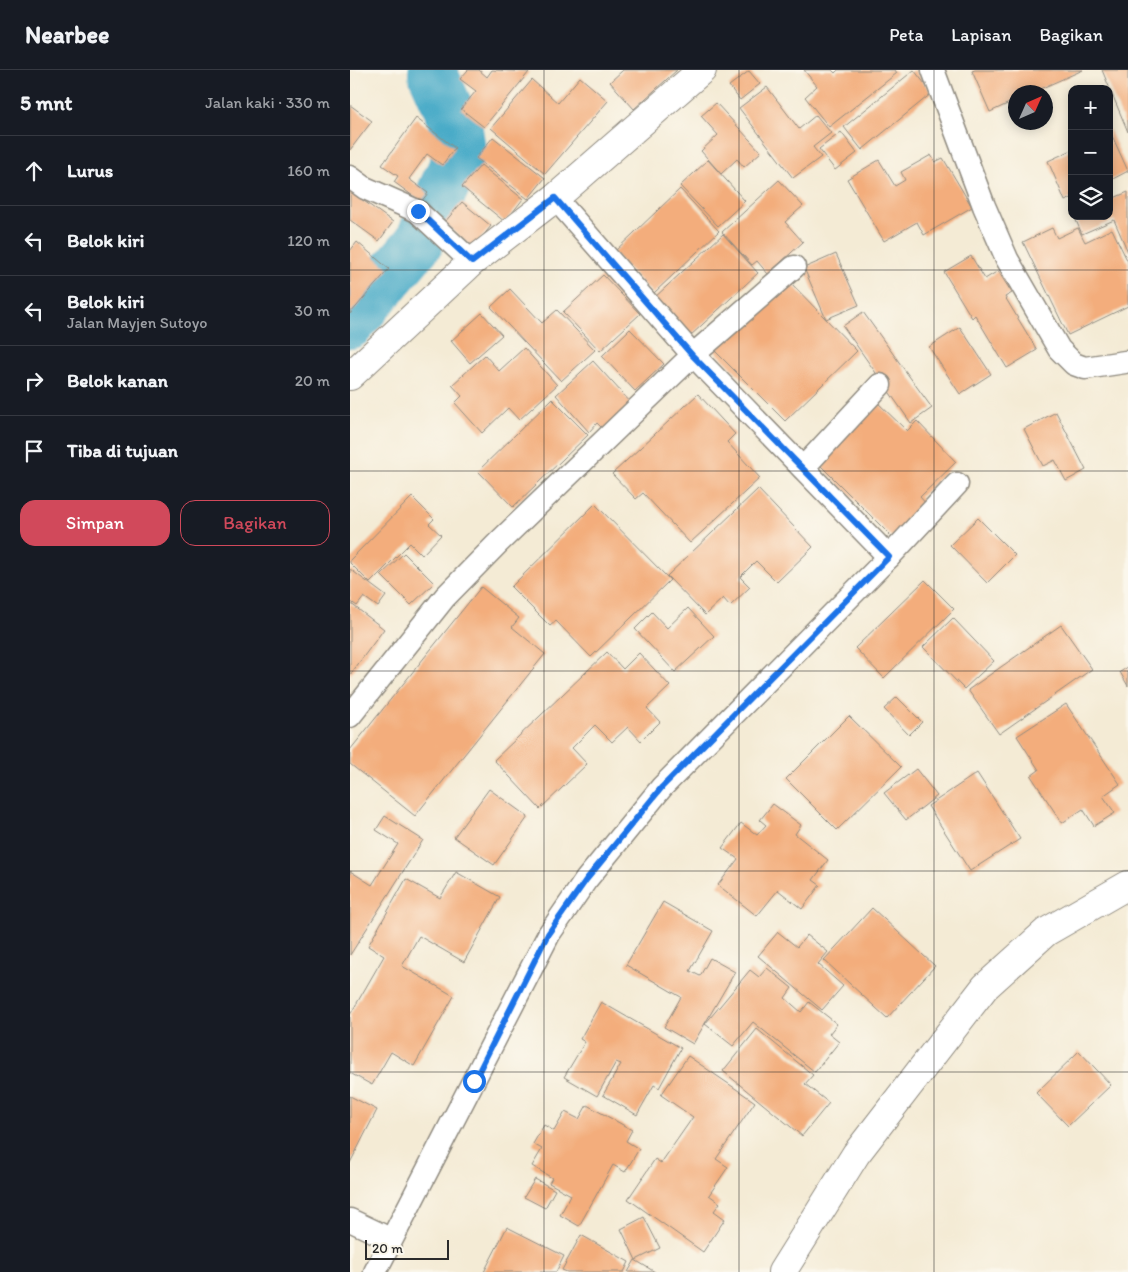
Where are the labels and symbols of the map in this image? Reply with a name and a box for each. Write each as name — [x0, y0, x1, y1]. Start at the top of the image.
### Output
north arrow — [1008, 85, 1053, 130]
route end — [407, 200, 430, 223]
route start — [463, 1070, 486, 1093]
scale bar — [365, 1237, 449, 1260]

